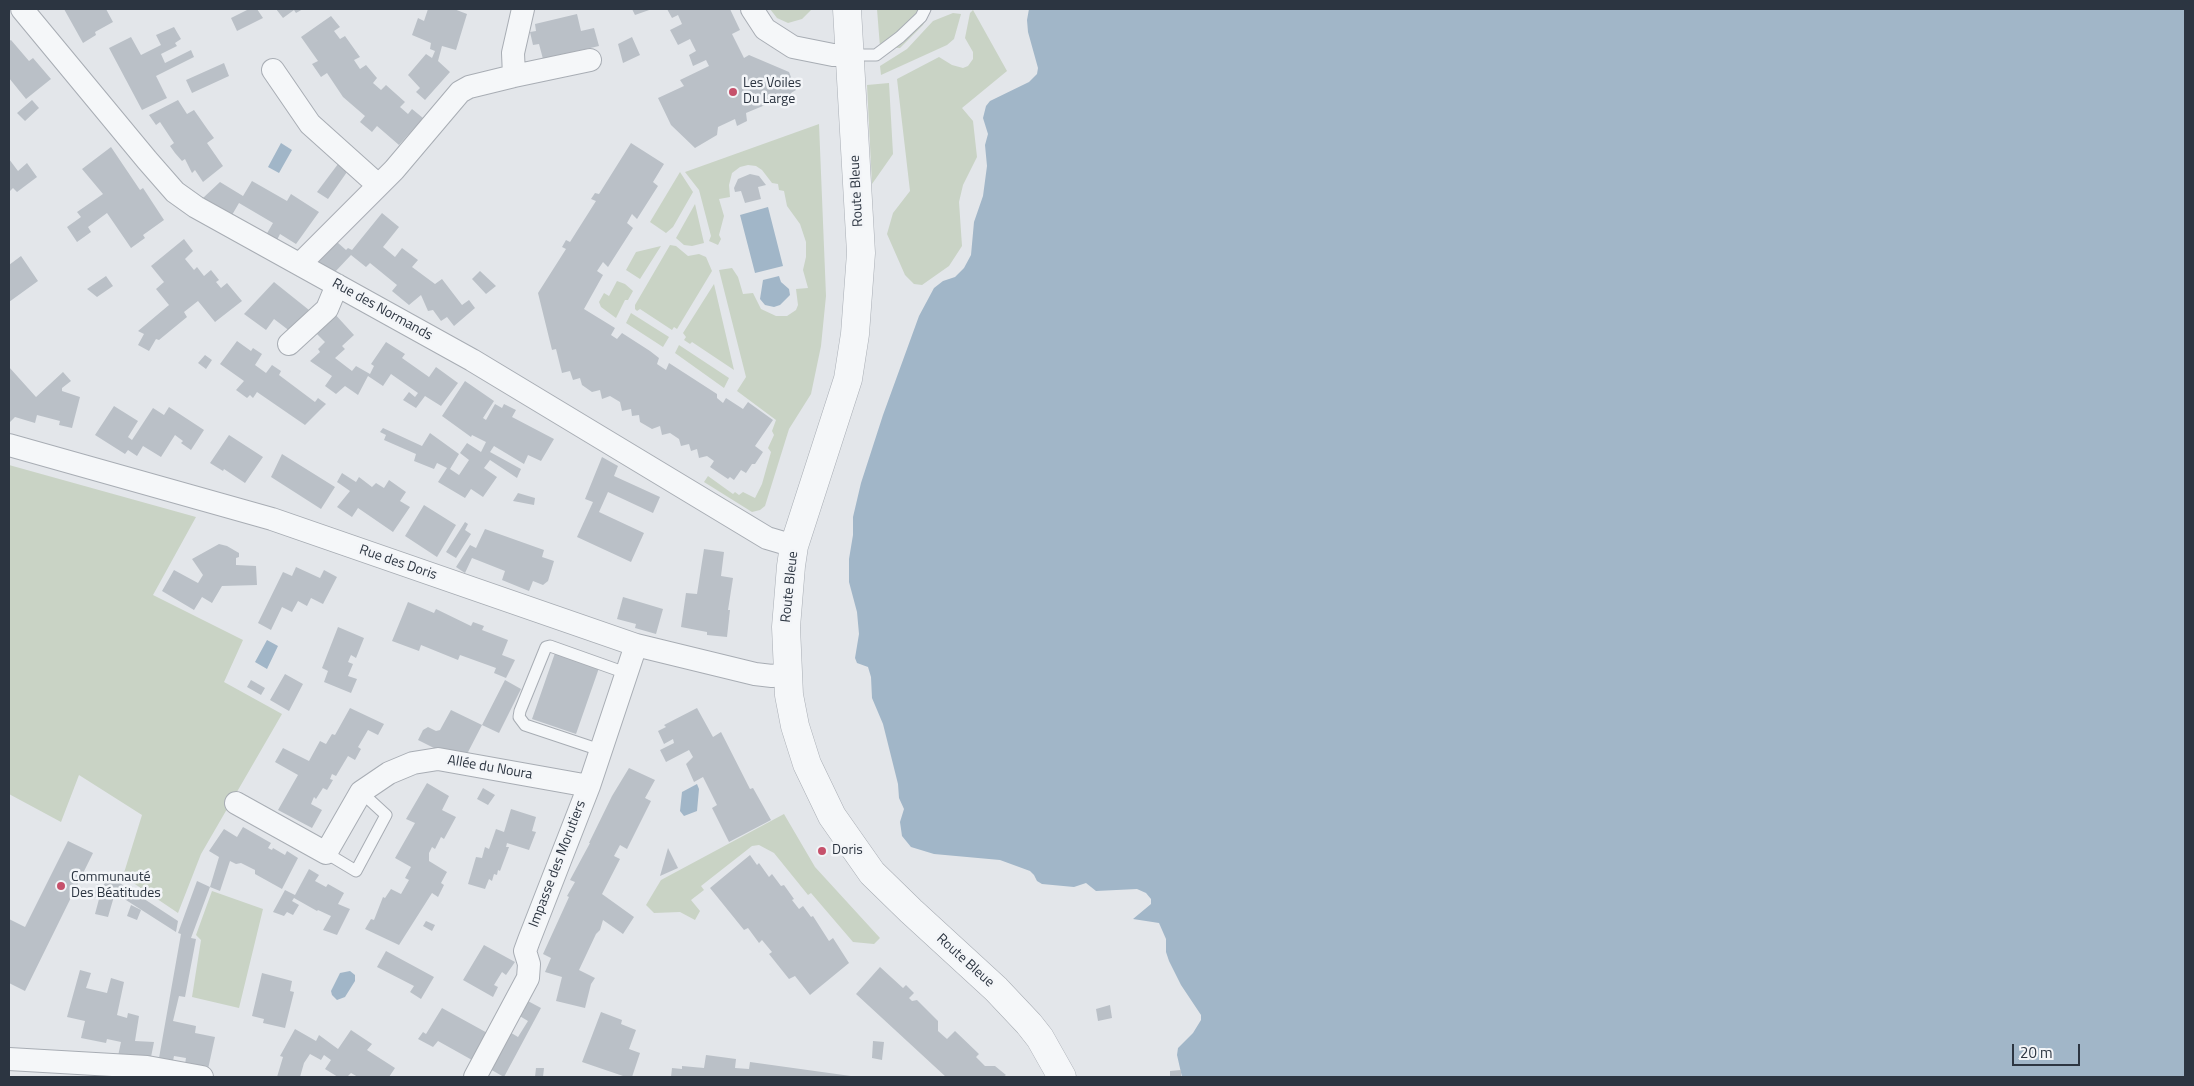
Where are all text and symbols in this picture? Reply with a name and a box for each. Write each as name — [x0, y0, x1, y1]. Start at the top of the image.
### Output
place label: Les Voiles Du Large — [743, 76, 801, 108]
marker: Les Voiles Du Large — [727, 86, 739, 98]
street label: Route Bleue — [847, 155, 867, 227]
street label: Rue des Normands — [329, 276, 435, 344]
street label: Rue des Doris — [357, 542, 439, 584]
street label: Route Bleue — [778, 550, 802, 624]
street label: Allée du Noura — [446, 752, 534, 784]
street label: Impasse des Morutiers — [526, 798, 590, 930]
place label: Doris — [832, 843, 863, 859]
marker: Doris — [816, 845, 828, 857]
place label: Communauté Des Béatitudes — [71, 870, 161, 902]
marker: Communauté Des Béatitudes — [55, 880, 67, 892]
street label: Route Bleue — [933, 931, 997, 991]
scale bar — [2014, 1034, 2082, 1066]
text: 20 m — [2020, 1041, 2053, 1064]

